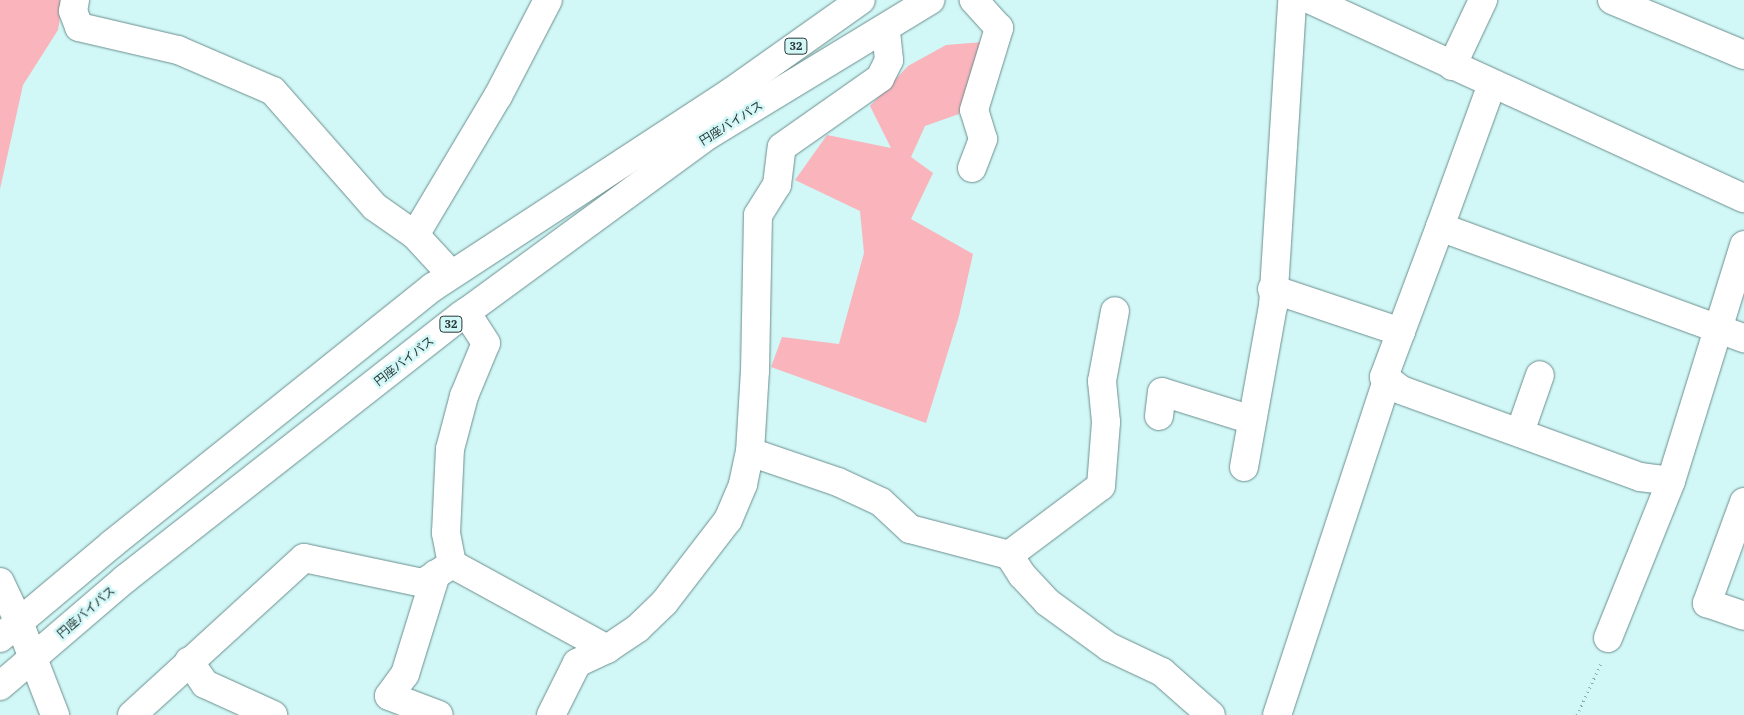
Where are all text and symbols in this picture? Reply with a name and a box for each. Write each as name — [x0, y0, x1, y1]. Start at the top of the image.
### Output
road number: 32 — [784, 37, 808, 54]
street label: 円座バイパス — [697, 98, 765, 148]
road number: 32 — [438, 316, 464, 332]
street label: 円座バイパス — [371, 333, 437, 389]
street label: 円座バイパス — [54, 583, 118, 641]

